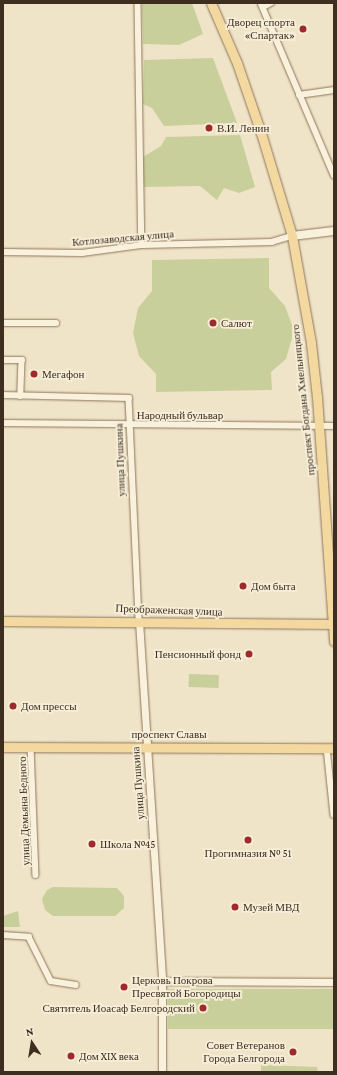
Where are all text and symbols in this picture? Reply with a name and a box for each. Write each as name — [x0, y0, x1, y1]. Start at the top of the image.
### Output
place label: Дворец спорта «Спартак» — [227, 16, 295, 42]
marker: Дворец спорта «Спартак» — [298, 24, 308, 34]
place label: В.И. Ленин — [217, 121, 269, 135]
marker: В.И. Ленин — [204, 123, 214, 133]
street label: Котлозаводская улица — [72, 227, 174, 249]
place label: Салют — [221, 316, 252, 330]
marker: Салют — [208, 318, 218, 328]
street label: проспект Богдана Хмельницкого — [288, 324, 318, 476]
place label: Мегафон — [42, 367, 84, 381]
marker: Мегафон — [29, 369, 39, 379]
street label: Народный бульвар — [137, 408, 223, 422]
street label: улица Пушкина — [112, 423, 128, 497]
place label: Дом быта — [251, 579, 296, 593]
marker: Дом быта — [238, 581, 248, 591]
street label: Преображенская улица — [115, 602, 223, 618]
place label: Пенсионный фонд — [155, 647, 241, 661]
marker: Пенсионный фонд — [244, 649, 254, 659]
place label: Дом прессы — [21, 699, 77, 713]
marker: Дом прессы — [8, 701, 18, 711]
street label: проспект Славы — [131, 727, 207, 741]
street label: улица Пушкина — [129, 746, 147, 820]
street label: улица Демьяна Бедного — [15, 756, 33, 866]
marker: Прогимназия № 51 — [243, 835, 253, 845]
place label: Школа №45 — [100, 837, 155, 851]
marker: Школа №45 — [87, 839, 97, 849]
place label: Прогимназия № 51 — [205, 846, 291, 860]
place label: Музей МВД — [243, 900, 299, 914]
marker: Музей МВД — [230, 902, 240, 912]
place label: Церковь Покрова Пресвятой Богородицы — [132, 974, 241, 1000]
marker: Церковь Покрова Пресвятой Богородицы — [119, 982, 129, 992]
place label: Святитель Иоасаф Белгородский — [42, 1001, 195, 1015]
marker: Святитель Иоасаф Белгородский — [198, 1003, 208, 1013]
north arrow — [12, 1023, 52, 1063]
text: N — [25, 1025, 34, 1038]
place label: Совет Ветеранов Города Белгорода — [203, 1039, 285, 1065]
marker: Совет Ветеранов Города Белгорода — [288, 1047, 298, 1057]
place label: Дом XIX века — [79, 1049, 139, 1063]
marker: Дом XIX века — [66, 1051, 76, 1061]

